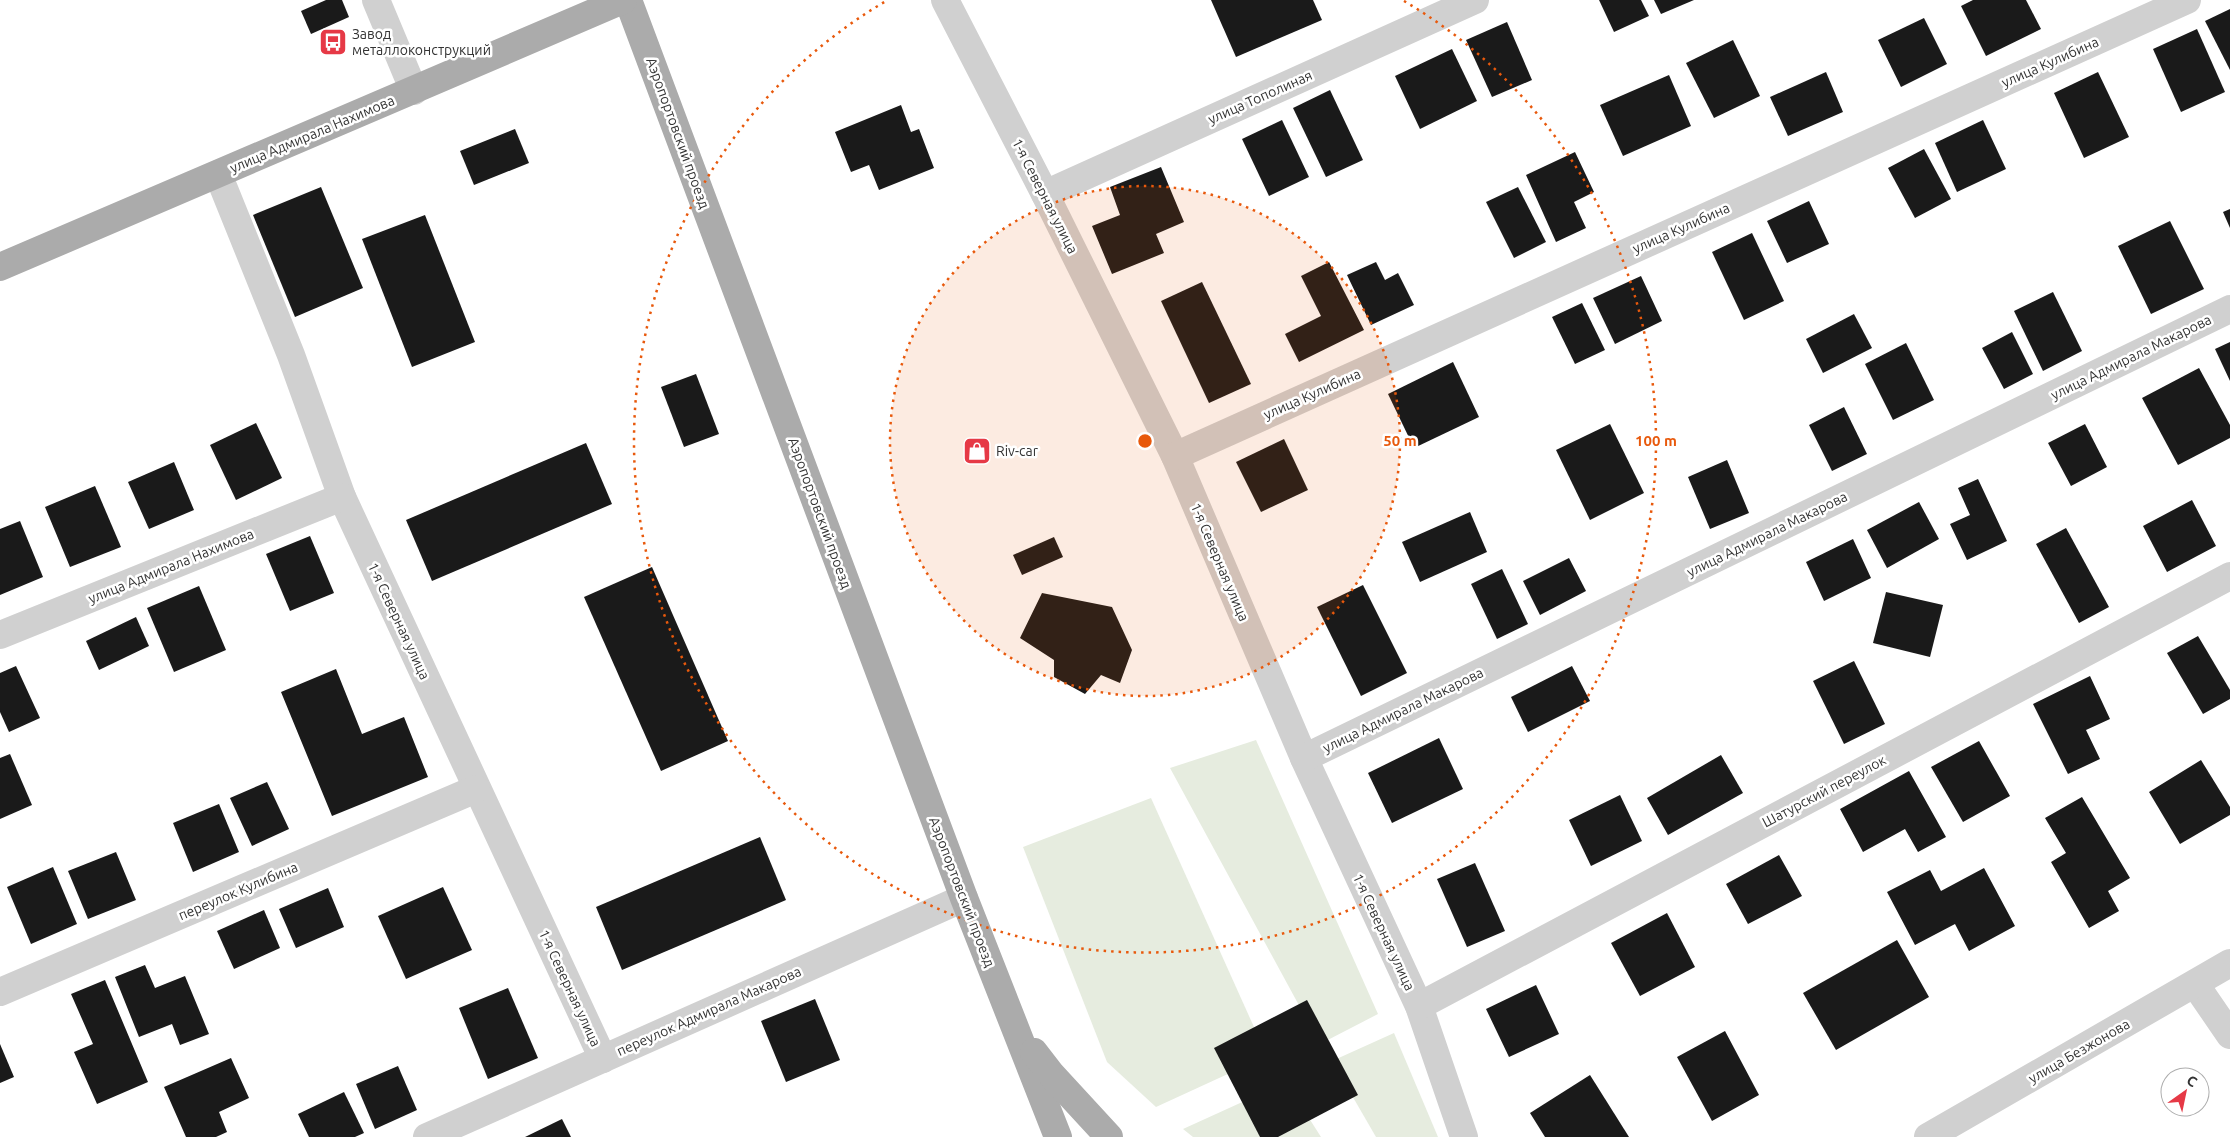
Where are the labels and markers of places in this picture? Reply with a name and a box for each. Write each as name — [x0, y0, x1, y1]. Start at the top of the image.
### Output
place label: Завод металлоконструкций — [352, 26, 491, 58]
bus stop icon: Завод металлоконструкций — [318, 27, 348, 57]
centre of rings — [1136, 432, 1154, 450]
shop icon: Riv-car — [962, 436, 992, 466]
place label: Riv-car — [996, 443, 1039, 459]

